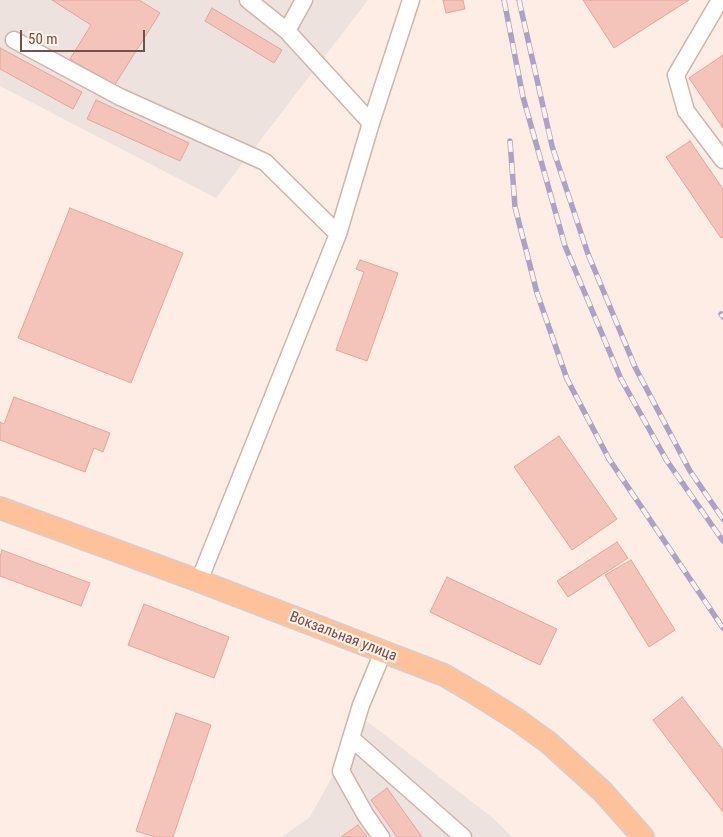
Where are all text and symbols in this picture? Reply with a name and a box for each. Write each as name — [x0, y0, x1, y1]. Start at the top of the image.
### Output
scale bar — [22, 20, 148, 52]
text: 50 m — [28, 30, 58, 48]
street label: Вокзальная улица — [287, 608, 399, 666]

